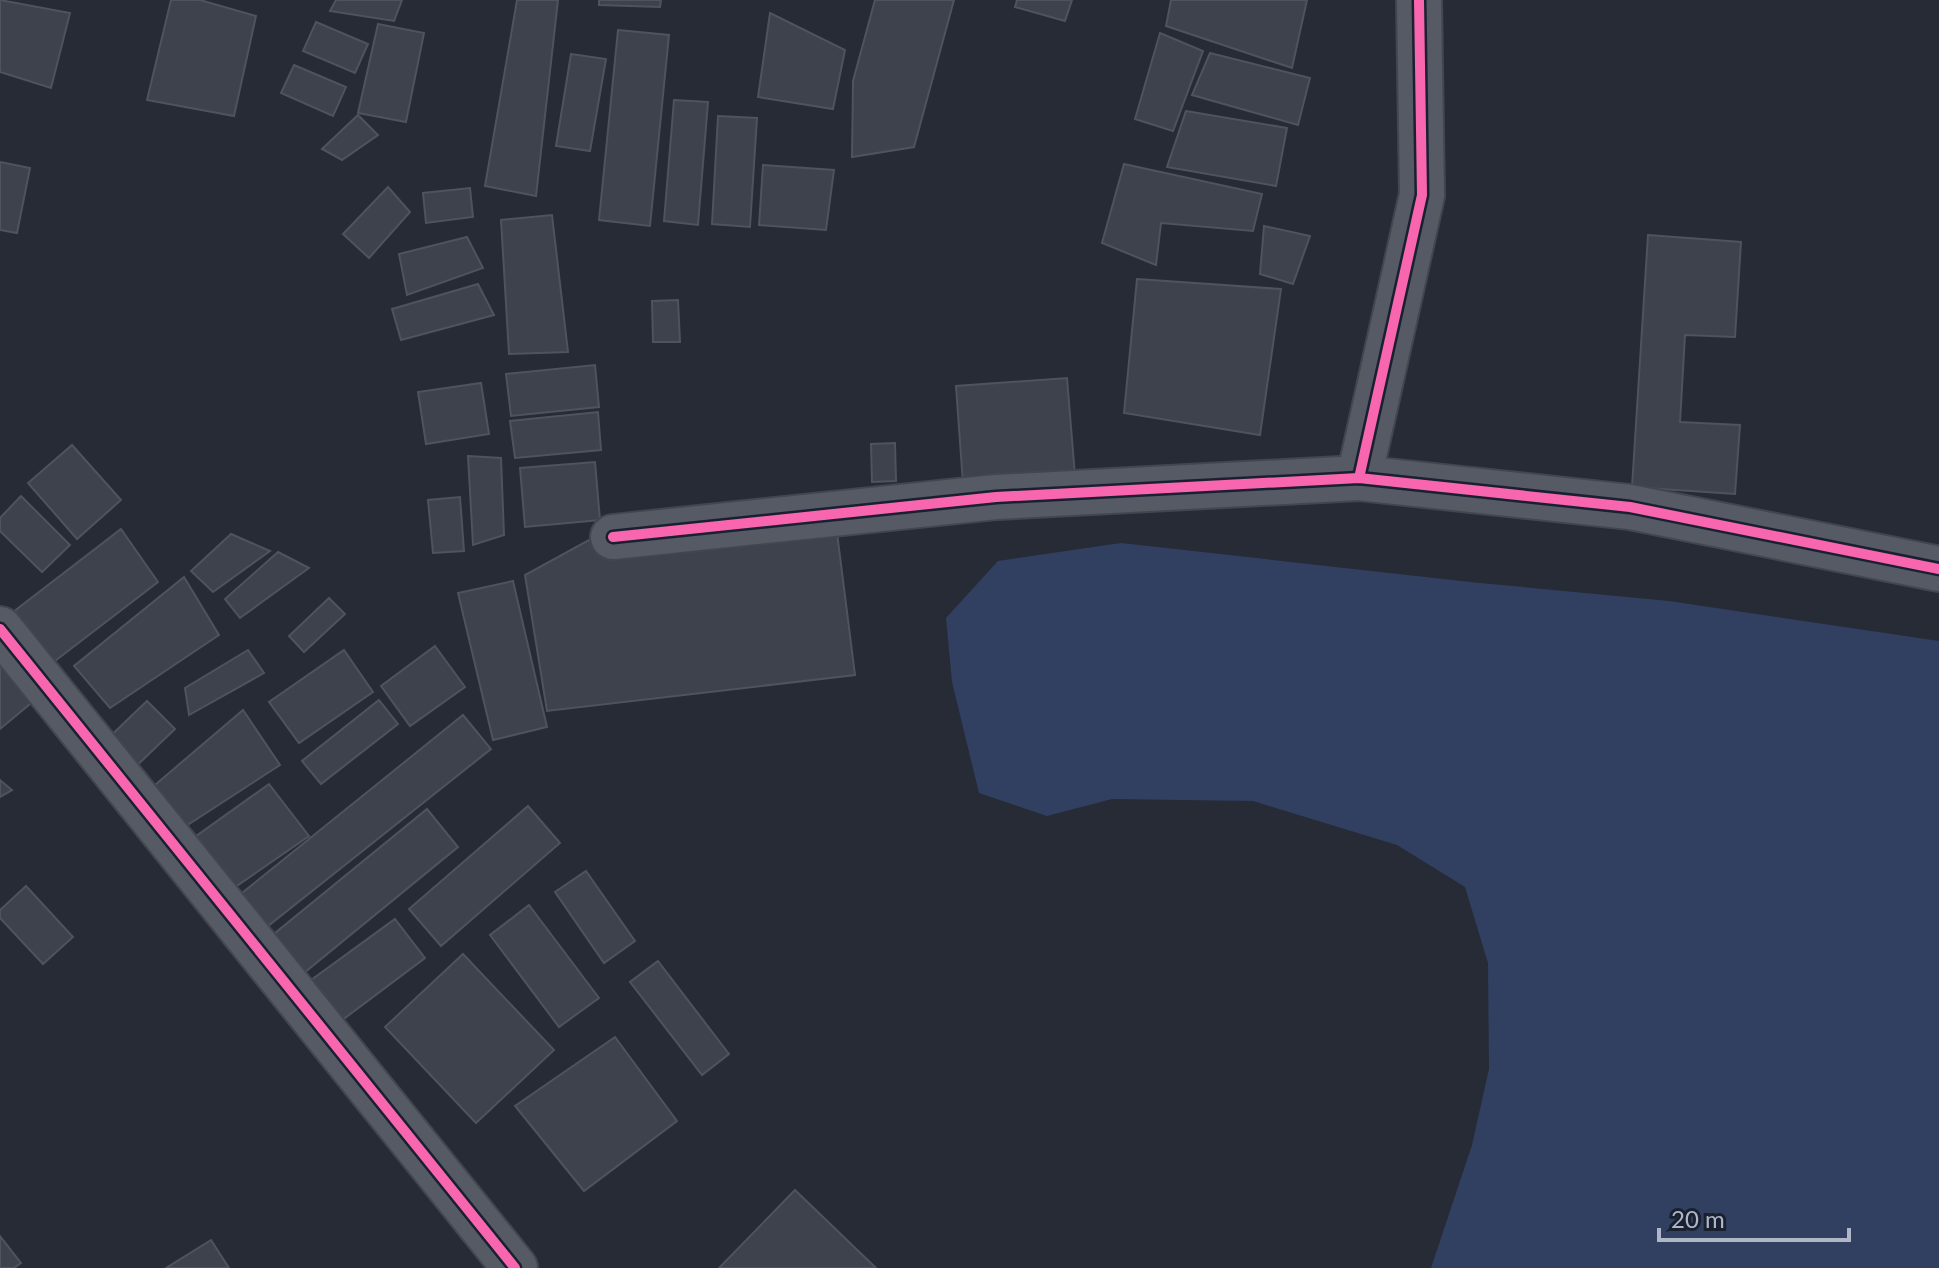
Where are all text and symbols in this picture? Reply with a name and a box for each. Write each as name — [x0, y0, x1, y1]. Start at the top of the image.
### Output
scale bar — [1659, 1192, 1849, 1242]
text: 20 m — [1671, 1204, 1725, 1233]

